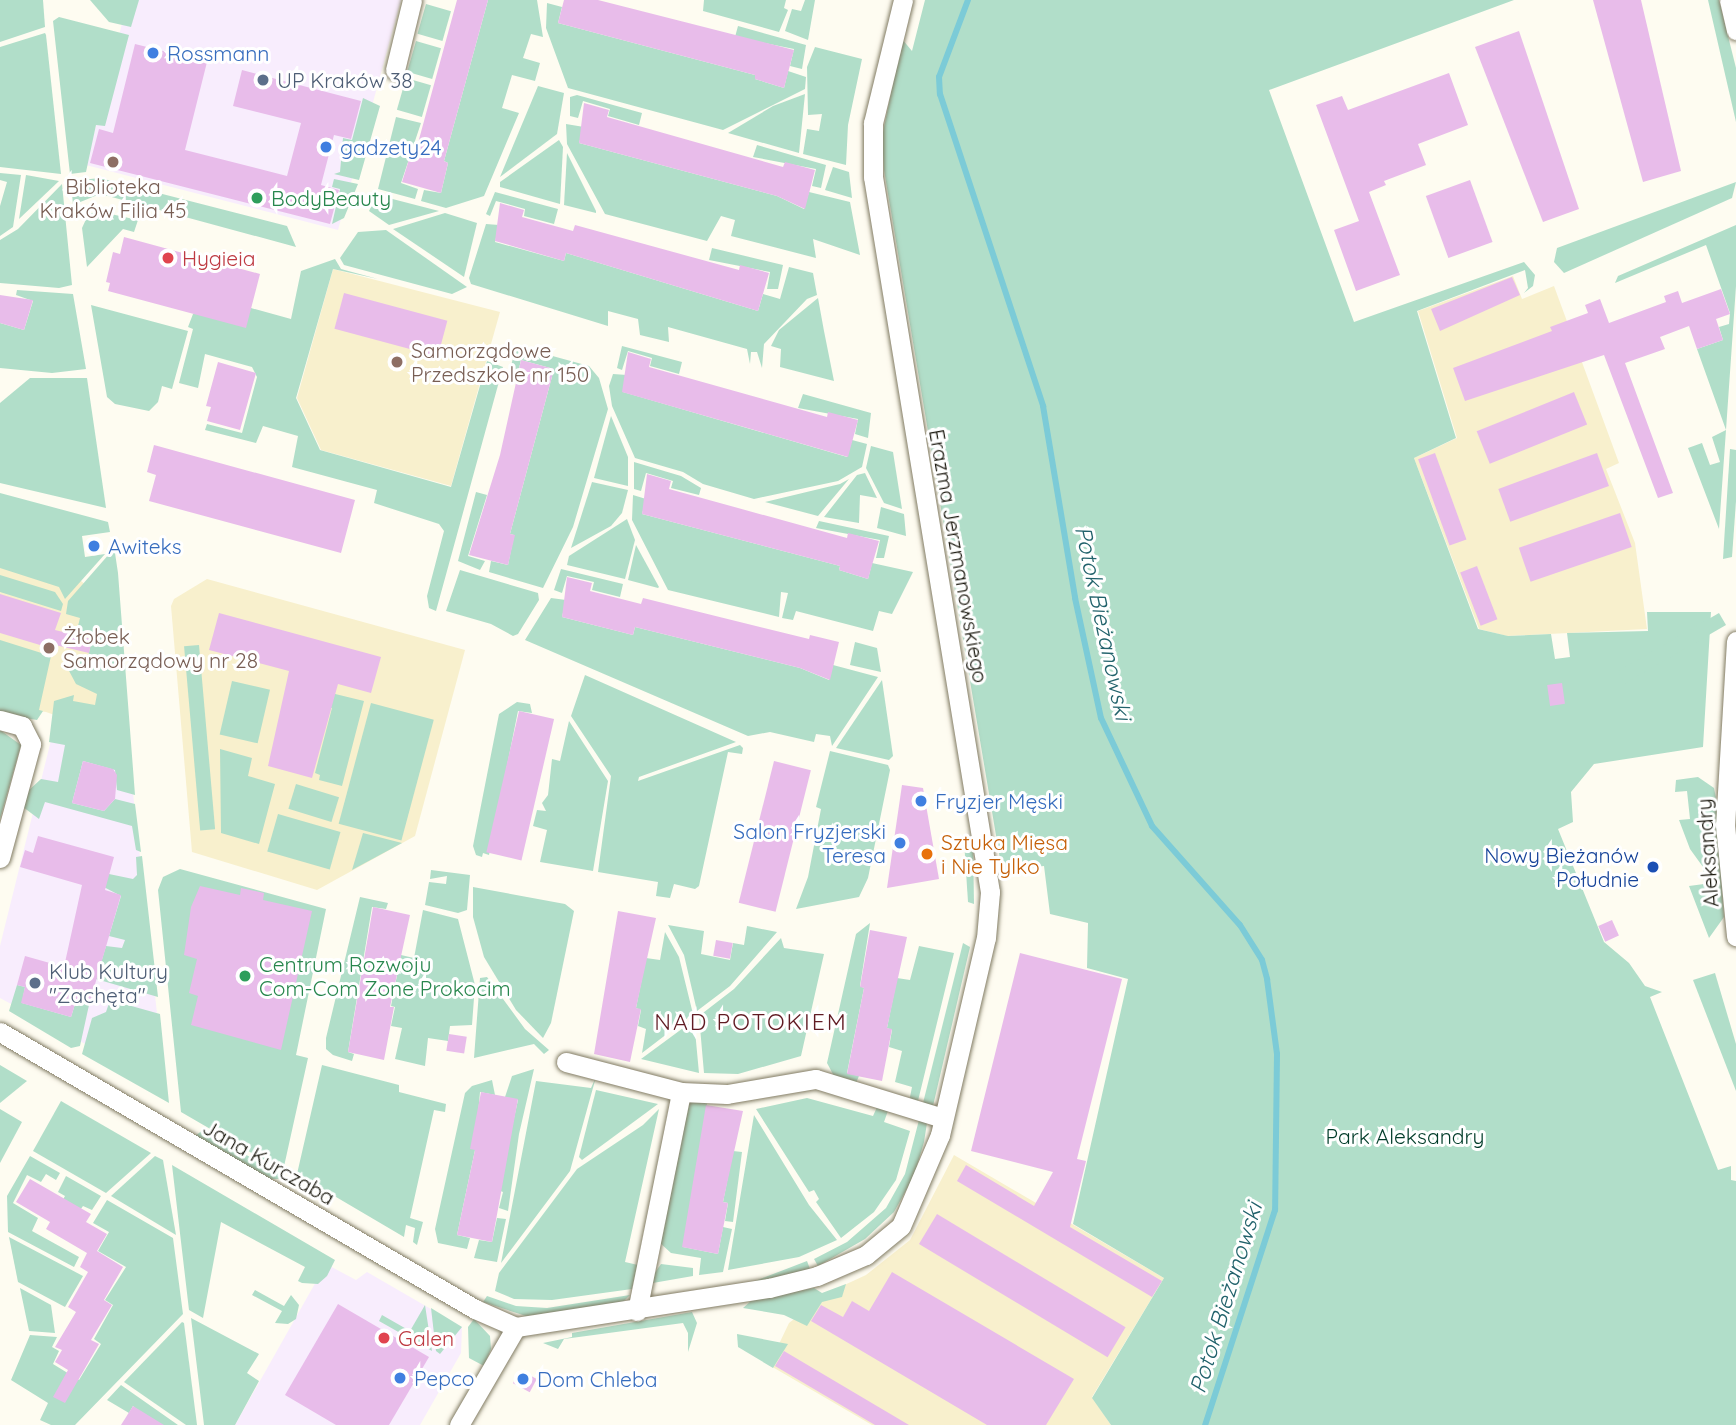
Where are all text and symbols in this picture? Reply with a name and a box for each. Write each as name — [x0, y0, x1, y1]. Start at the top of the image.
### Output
place label: Rossmann — [167, 40, 270, 66]
marker: Rossmann — [145, 45, 161, 61]
place label: UP Kraków 38 — [277, 67, 413, 93]
marker: UP Kraków 38 — [255, 72, 271, 88]
place label: gadzety24 — [340, 134, 442, 160]
marker: gadzety24 — [318, 139, 334, 155]
marker: Biblioteka Kraków Filia 45 — [105, 154, 121, 170]
place label: Biblioteka Kraków Filia 45 — [40, 173, 186, 223]
place label: BodyBeauty — [271, 185, 391, 211]
marker: BodyBeauty — [249, 190, 265, 206]
place label: Hygieia — [182, 245, 255, 271]
marker: Hygieia — [160, 250, 176, 266]
place label: Samorządowe Przedszkole nr 150 — [411, 337, 589, 387]
marker: Samorządowe Przedszkole nr 150 — [389, 354, 405, 370]
street label: Erazma Jerzmanowskiego — [924, 427, 994, 685]
water label: Potok Bieżanowski — [1069, 523, 1137, 723]
place label: Awiteks — [108, 533, 182, 559]
marker: Awiteks — [86, 538, 102, 554]
place label: Żłobek Samorządowy nr 28 — [63, 623, 258, 673]
marker: Żłobek Samorządowy nr 28 — [41, 640, 57, 656]
place label: Fryzjer Męski — [935, 788, 1063, 814]
marker: Fryzjer Męski — [913, 793, 929, 809]
street label: Aleksandry — [1691, 798, 1723, 908]
place label: Salon Fryzjerski Teresa — [733, 818, 886, 868]
place label: Sztuka Mięsa i Nie Tylko — [941, 829, 1068, 879]
marker: Salon Fryzjerski Teresa — [892, 835, 908, 851]
place label: Nowy Bieżanów Południe — [1484, 842, 1639, 892]
marker: Sztuka Mięsa i Nie Tylko — [919, 846, 935, 862]
marker: Nowy Bieżanów Południe — [1645, 859, 1661, 875]
place label: Centrum Rozwoju Com-Com Zone Prokocim — [259, 951, 511, 1001]
place label: Klub Kultury "Zachęta" — [49, 958, 168, 1008]
marker: Centrum Rozwoju Com-Com Zone Prokocim — [237, 968, 253, 984]
marker: Klub Kultury "Zachęta" — [27, 975, 43, 991]
district label: NAD POTOKIEM — [656, 1008, 846, 1036]
street label: Jana Kurczaba — [199, 1114, 339, 1210]
park label: Park Aleksandry — [1325, 1123, 1485, 1149]
water label: Potok Bieżanowski — [1184, 1199, 1268, 1397]
place label: Galen — [398, 1325, 454, 1351]
marker: Galen — [376, 1330, 392, 1346]
place label: Pepco — [414, 1365, 474, 1391]
place label: Dom Chleba — [537, 1366, 657, 1392]
marker: Pepco — [392, 1370, 408, 1386]
marker: Dom Chleba — [515, 1371, 531, 1387]

